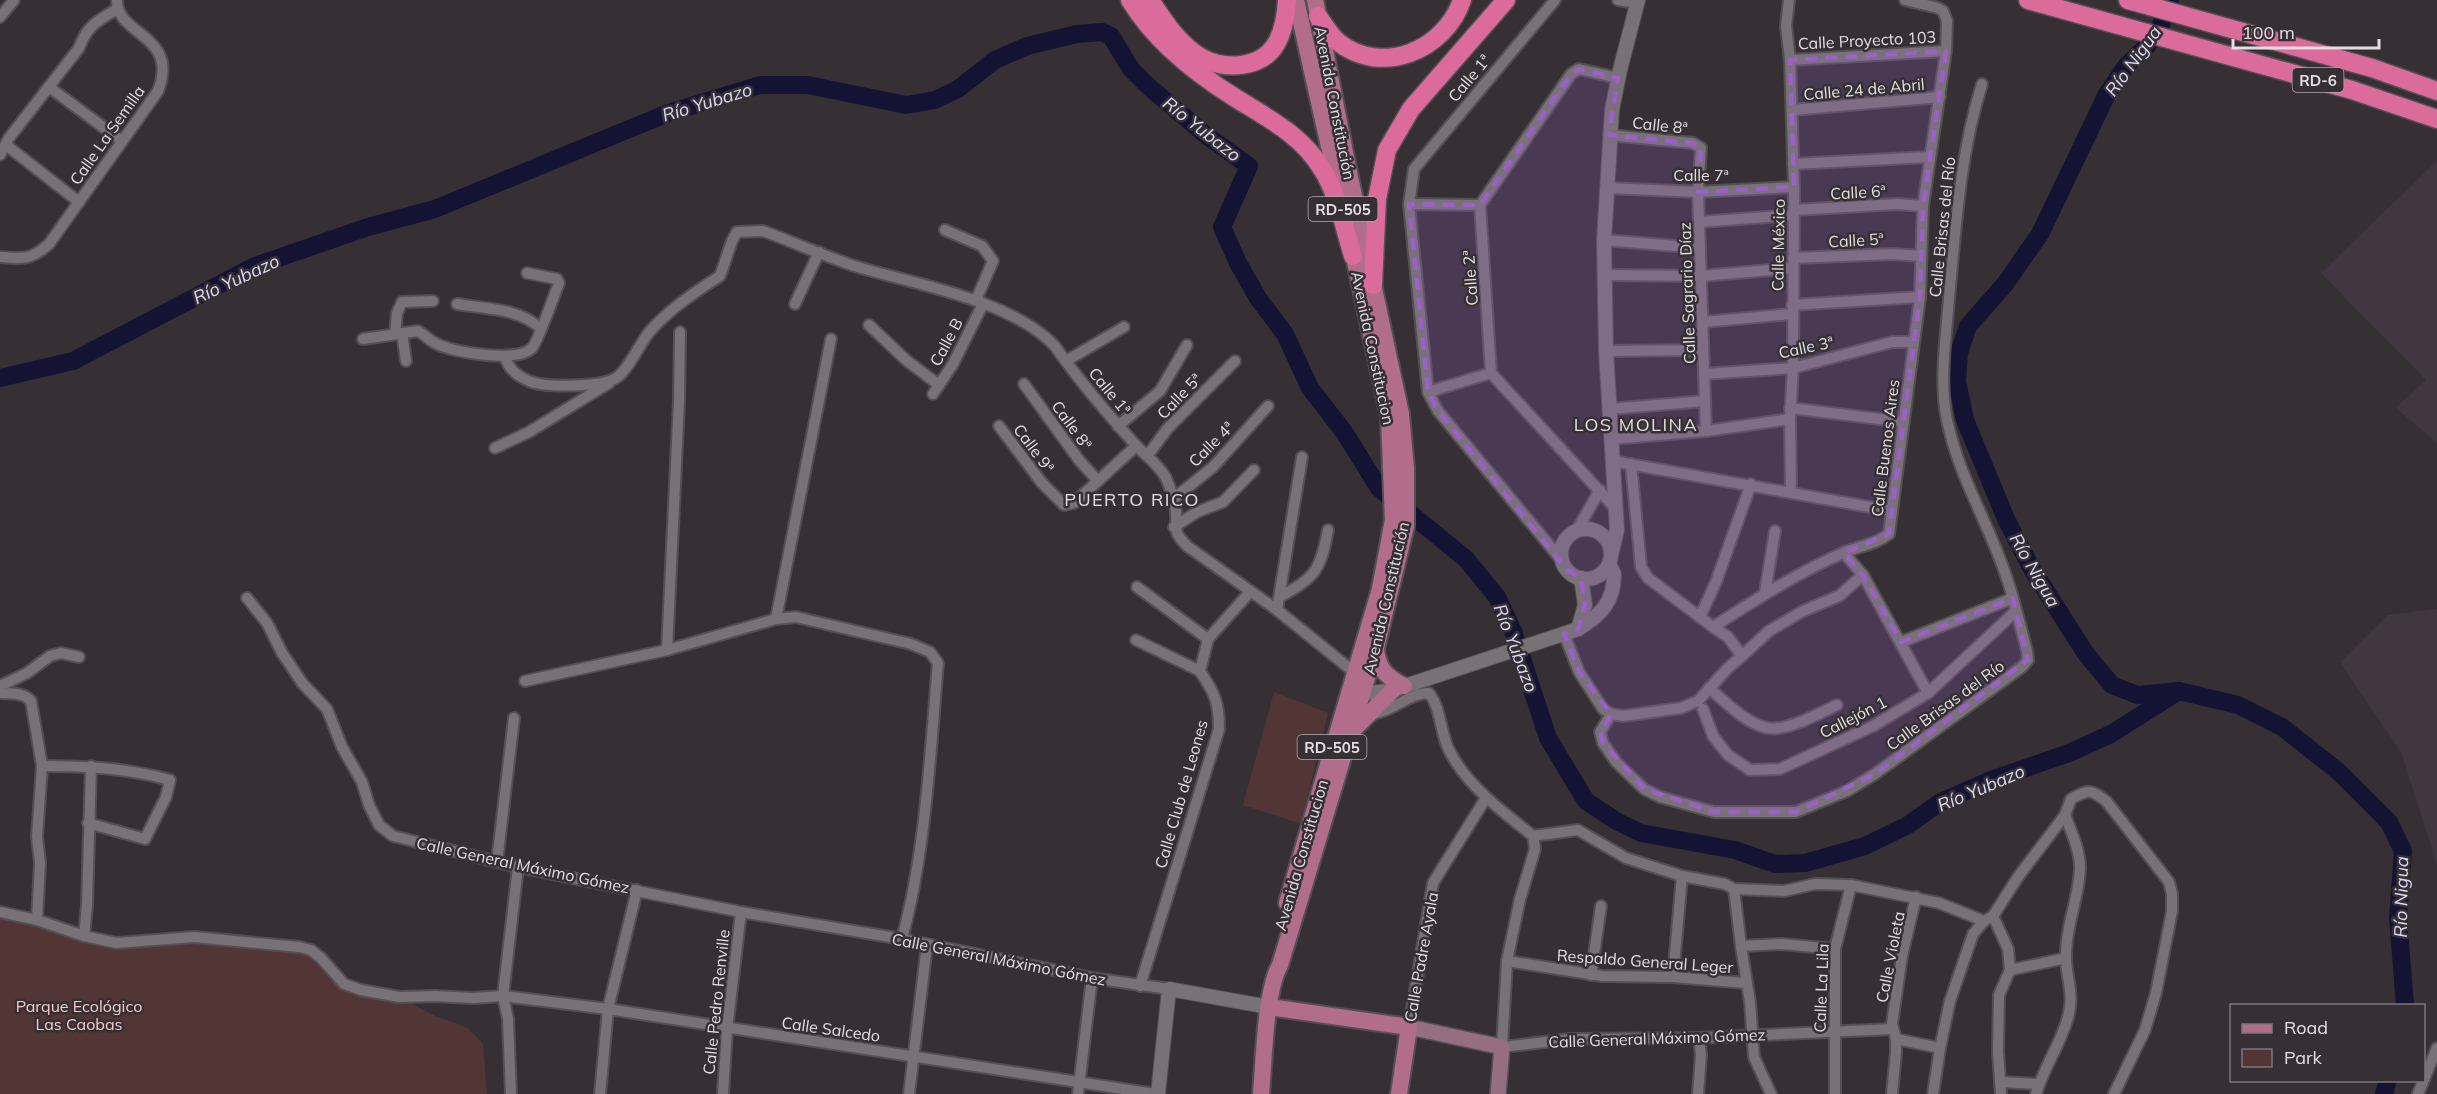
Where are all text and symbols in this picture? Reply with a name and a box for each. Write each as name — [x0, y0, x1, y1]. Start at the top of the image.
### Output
scale bar — [2233, 12, 2378, 50]
water label: Río Nigua — [2100, 21, 2166, 101]
text: 100 m — [2242, 21, 2295, 44]
street label: Avenida Constitución — [1310, 24, 1360, 182]
street label: Calle Proyecto 103 — [1797, 26, 1937, 54]
street label: Calle 1ª — [1443, 50, 1495, 106]
road number: RD-6 — [2292, 68, 2344, 92]
street label: Calle 24 de Abril — [1803, 74, 1925, 104]
water label: Río Yubazo — [659, 77, 755, 127]
street label: Calle La Semilla — [65, 81, 149, 189]
water label: Río Yubazo — [1158, 91, 1246, 167]
street label: Calle 8ª — [1631, 112, 1689, 138]
street label: Calle Brisas del Río — [1925, 156, 1959, 298]
street label: Calle 7ª — [1673, 165, 1729, 185]
street label: Calle 6ª — [1830, 181, 1886, 203]
road number: RD-505 — [1308, 197, 1378, 221]
street label: Calle México — [1767, 199, 1789, 291]
street label: Calle Sagrario Díaz — [1675, 222, 1699, 364]
street label: Calle 5ª — [1828, 229, 1884, 251]
water label: Río Yubazo — [189, 249, 283, 309]
street label: Calle 2ª — [1458, 250, 1482, 306]
street label: Avenida Constitucion — [1347, 270, 1399, 426]
street label: Calle B — [925, 314, 967, 370]
street label: Calle 3ª — [1777, 331, 1835, 363]
street label: Calle 1ª — [1085, 363, 1135, 419]
street label: Calle 5ª — [1152, 369, 1206, 423]
street label: Calle Buenos Aires — [1867, 378, 1903, 518]
street label: Calle 8ª — [1048, 397, 1096, 453]
district label: LOS MOLINA — [1574, 413, 1698, 436]
street label: Calle 4ª — [1184, 417, 1238, 471]
street label: Calle 9ª — [1009, 420, 1059, 476]
district label: PUERTO RICO — [1064, 488, 1200, 511]
street label: Avenida Constitución — [1359, 520, 1413, 676]
water label: Río Nigua — [2005, 529, 2065, 611]
water label: Río Yubazo — [1489, 601, 1543, 695]
street label: Calle Brisas del Río — [1882, 655, 2008, 755]
street label: Callejón 1 — [1816, 692, 1890, 742]
street label: Calle Club de Leones — [1150, 717, 1212, 871]
road number: RD-505 — [1298, 735, 1366, 759]
water label: Río Yubazo — [1934, 759, 2028, 817]
street label: Avenida Constitucion — [1270, 777, 1332, 933]
street label: Calle General Máximo Gómez — [415, 833, 631, 897]
water label: Río Nigua — [2389, 856, 2413, 938]
street label: Calle Padre Ayala — [1400, 891, 1442, 1023]
street label: Calle Violeta — [1871, 910, 1909, 1004]
street label: Calle General Máximo Gómez — [890, 928, 1108, 990]
street label: Calle Pedro Renville — [698, 929, 734, 1075]
street label: Calle La Lila — [1809, 943, 1833, 1033]
street label: Respaldo General Leger — [1556, 945, 1734, 977]
park label: Parque Ecológico Las Caobas — [16, 996, 142, 1034]
legend — [2230, 1004, 2425, 1082]
street label: Calle Salcedo — [780, 1012, 882, 1046]
text: Road — [2284, 1016, 2328, 1039]
street label: Calle General Máximo Gómez — [1548, 1024, 1766, 1052]
text: Park — [2284, 1046, 2323, 1069]

